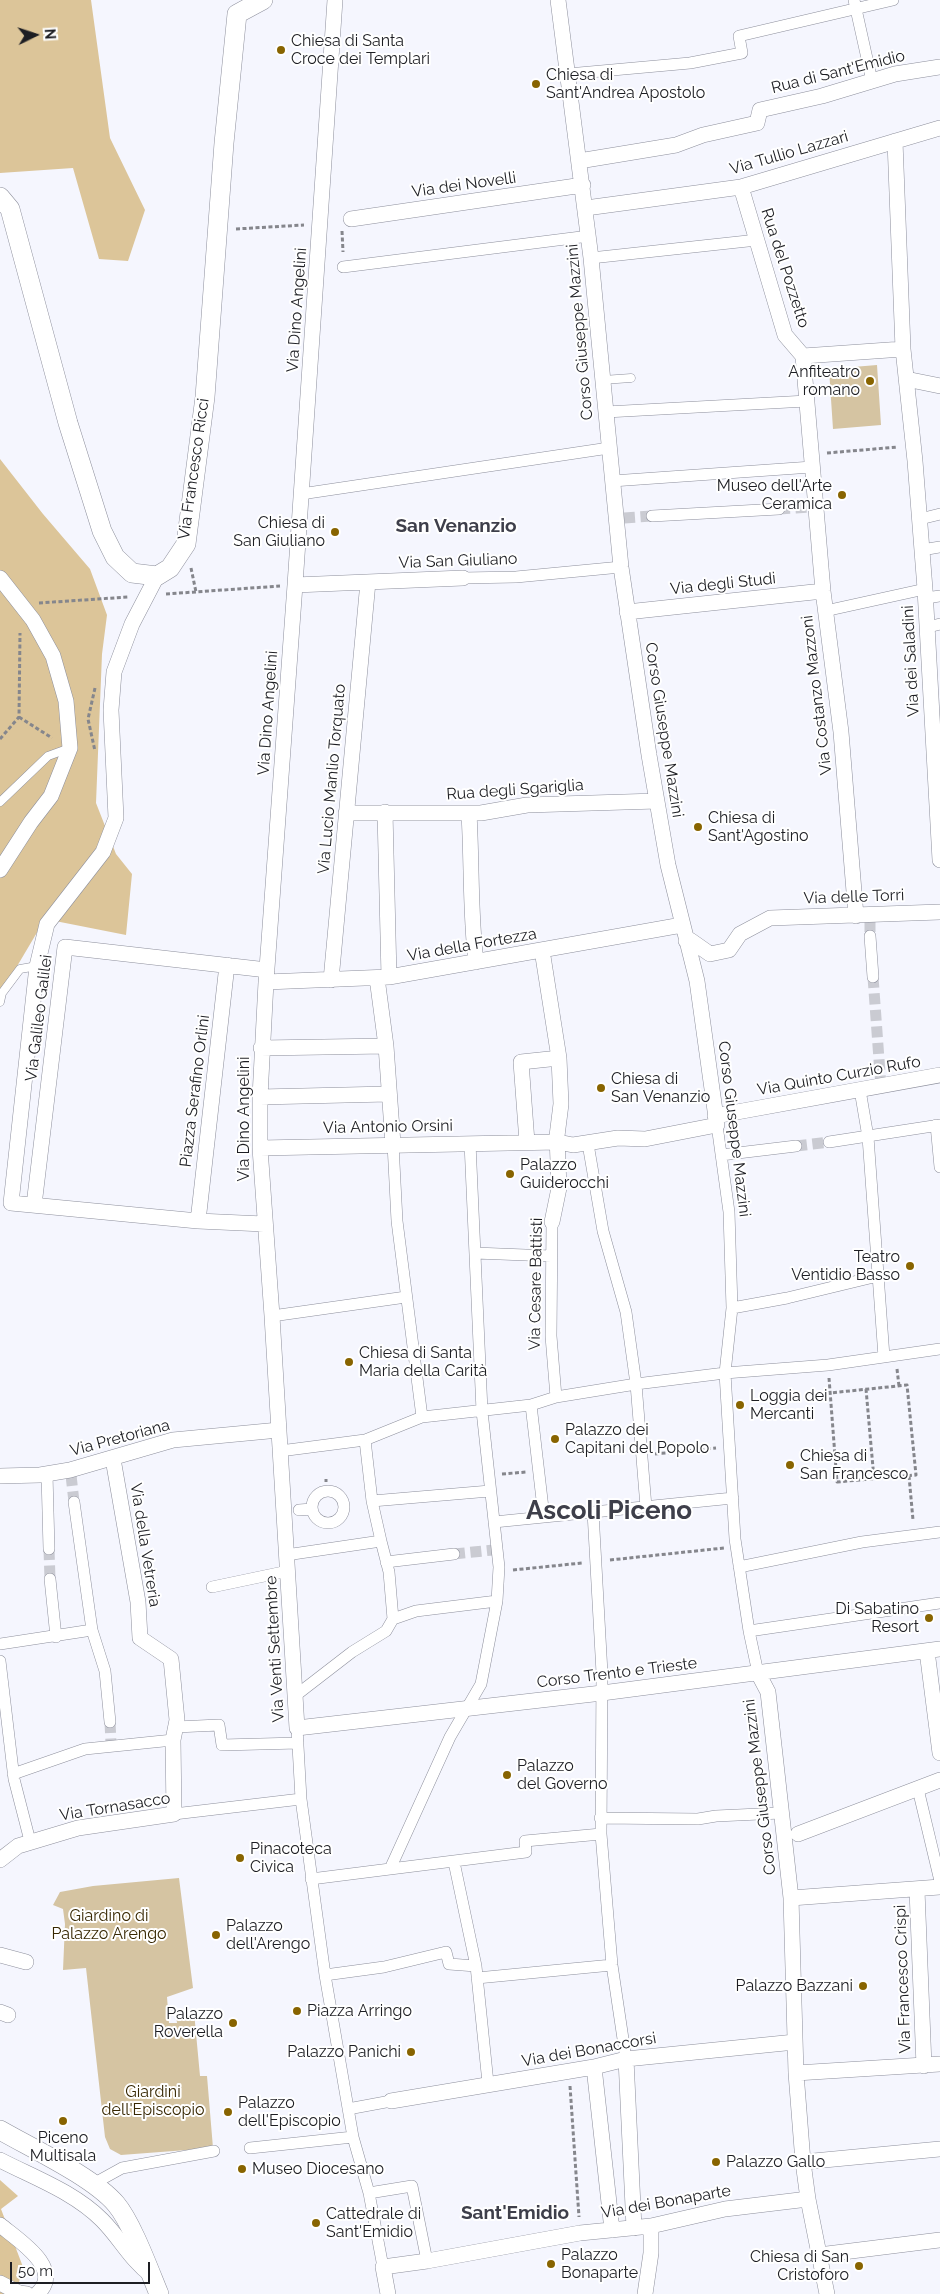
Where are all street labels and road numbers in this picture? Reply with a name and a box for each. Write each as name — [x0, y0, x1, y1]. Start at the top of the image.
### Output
street label: Rua di Sant'Emidio — [769, 46, 907, 98]
street label: Via Tullio Lazzari — [727, 127, 851, 179]
street label: Via dei Novelli — [411, 168, 517, 202]
street label: Rua del Pozzetto — [757, 206, 813, 330]
street label: Corso Giuseppe Mazzini — [563, 243, 597, 421]
street label: Via Dino Angelini — [283, 247, 311, 373]
street label: Via Francesco Ricci — [175, 397, 213, 541]
street label: Via San Giuliano — [398, 549, 518, 573]
street label: Via degli Studi — [669, 569, 777, 599]
street label: Via dei Saladini — [898, 605, 924, 717]
street label: Via Costanzo Mazzoni — [798, 614, 836, 776]
street label: Corso Giuseppe Mazzini — [641, 641, 687, 819]
street label: Via Dino Angelini — [254, 650, 282, 776]
street label: Via Lucio Manlio Torquato — [314, 683, 350, 875]
street label: Rua degli Sgariglia — [446, 776, 584, 804]
street label: Via delle Torri — [803, 886, 905, 908]
street label: Via della Fortezza — [406, 924, 538, 966]
street label: Via Galileo Galilei — [22, 953, 56, 1083]
street label: Piazza Serafino Orlini — [176, 1014, 214, 1168]
street label: Corso Giuseppe Mazzini — [714, 1040, 754, 1218]
street label: Via Quinto Curzio Rufo — [756, 1052, 922, 1100]
street label: Via Dino Angelini — [234, 1056, 254, 1182]
street label: Via Antonio Orsini — [323, 1116, 453, 1138]
street label: Via Cesare Battisti — [525, 1217, 547, 1351]
street label: Via Pretoriana — [68, 1415, 172, 1461]
street label: Via della Vetreria — [126, 1482, 164, 1608]
street label: Via Venti Settembre — [262, 1575, 288, 1723]
street label: Corso Trento e Trieste — [536, 1654, 698, 1692]
street label: Corso Giuseppe Mazzini — [740, 1698, 780, 1876]
street label: Via Tornasacco — [58, 1789, 172, 1825]
street label: Via Francesco Crispi — [891, 1904, 915, 2054]
street label: Via dei Bonaccorsi — [520, 2029, 658, 2071]
street label: Via dei Bonaparte — [600, 2181, 732, 2223]

